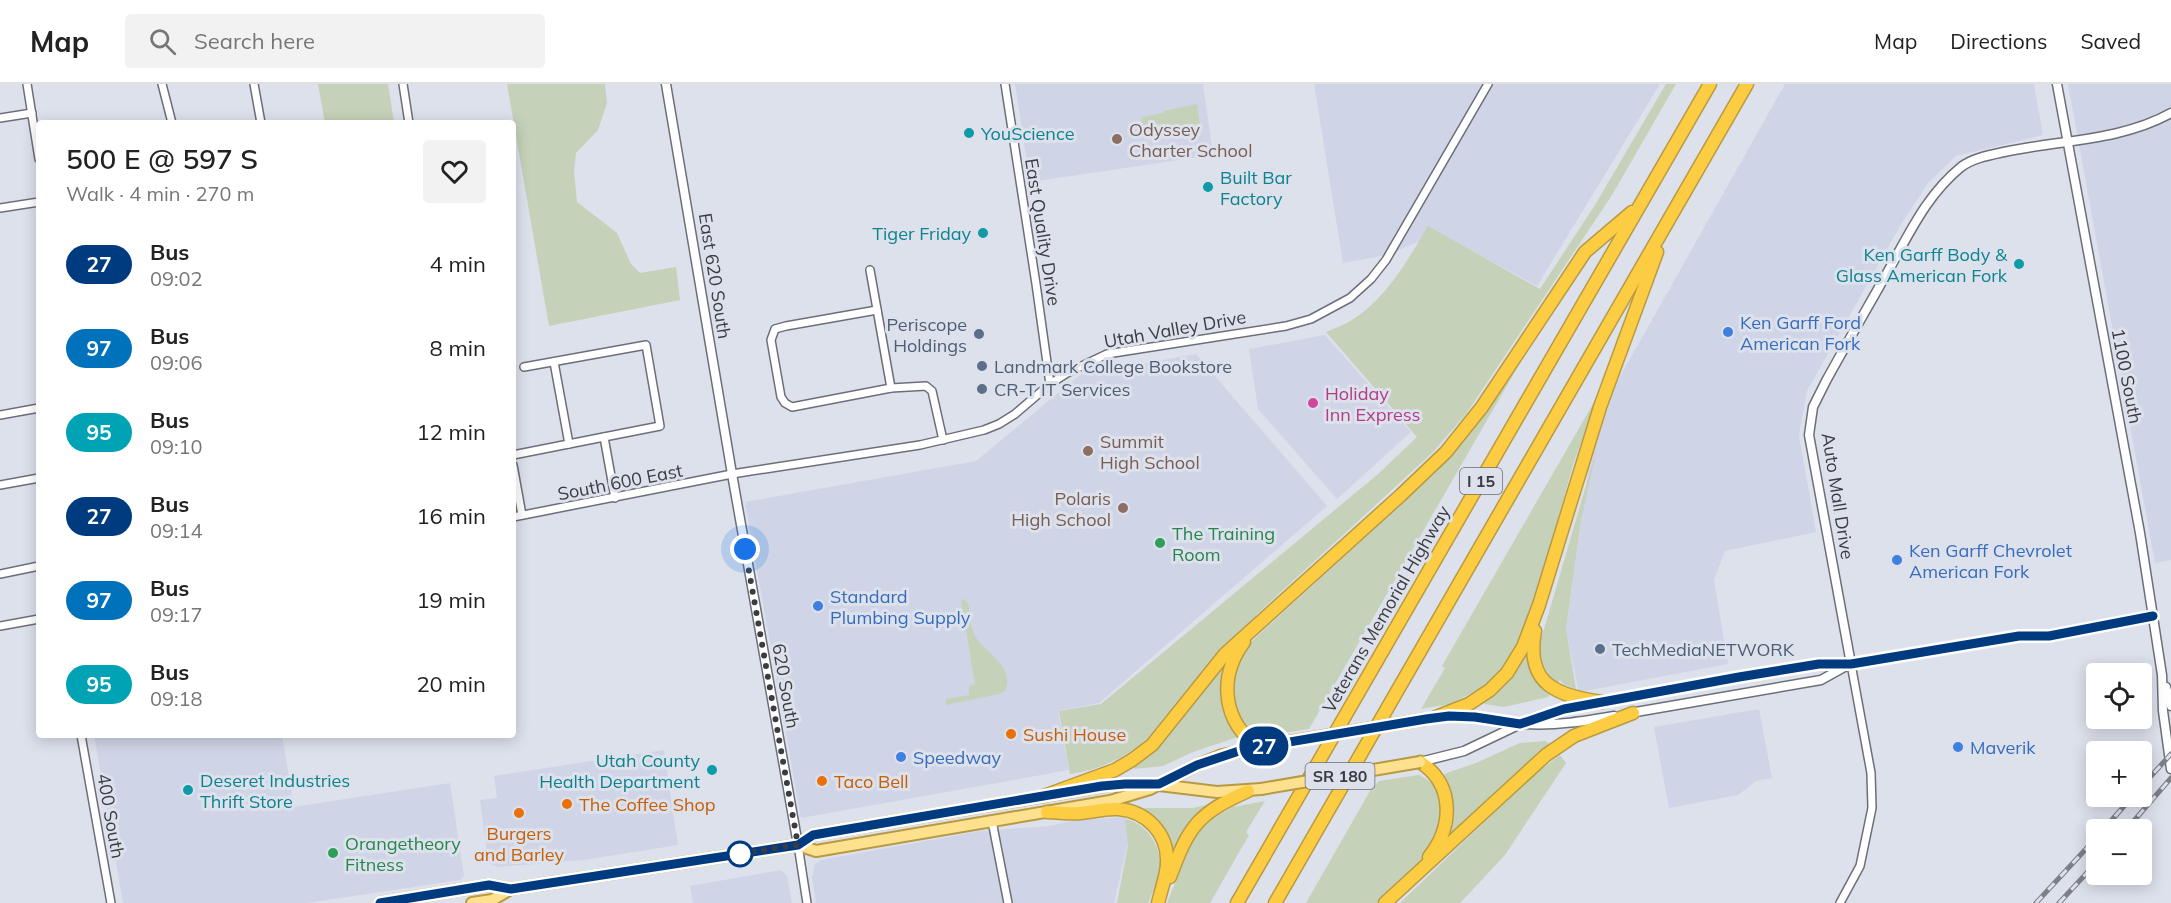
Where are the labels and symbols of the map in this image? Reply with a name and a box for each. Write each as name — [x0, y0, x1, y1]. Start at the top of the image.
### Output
place label: Odyssey Charter School — [1129, 118, 1252, 162]
place label: YouScience — [980, 122, 1074, 145]
marker: YouScience — [962, 126, 976, 140]
marker: Odyssey Charter School — [1110, 132, 1124, 146]
street label: East Quality Drive — [1020, 157, 1066, 307]
place label: Built Bar Factory — [1220, 166, 1292, 210]
marker: Built Bar Factory — [1201, 180, 1215, 194]
street label: East 620 South — [694, 212, 736, 340]
place label: Tiger Friday — [872, 222, 971, 245]
marker: Tiger Friday — [976, 226, 990, 240]
place label: Ken Garff Body & Glass American Fork — [1836, 243, 2008, 287]
marker: Ken Garff Body & Glass American Fork — [2012, 257, 2026, 271]
street label: Utah Valley Drive — [1102, 305, 1248, 353]
place label: Ken Garff Ford American Fork — [1740, 311, 1861, 355]
place label: Periscope Holdings — [887, 313, 967, 357]
marker: Ken Garff Ford American Fork — [1721, 325, 1735, 339]
street label: 1100 South — [2106, 326, 2148, 426]
marker: Periscope Holdings — [972, 327, 986, 341]
place label: Landmark College Bookstore — [994, 355, 1232, 378]
marker: Landmark College Bookstore — [975, 359, 989, 373]
place label: CR-T IT Services — [994, 378, 1131, 401]
marker: CR-T IT Services — [975, 382, 989, 396]
place label: Holiday Inn Express — [1325, 382, 1421, 426]
marker: Holiday Inn Express — [1306, 396, 1320, 410]
place label: Summit High School — [1100, 430, 1200, 474]
street label: Auto Mall Drive — [1817, 431, 1859, 561]
marker: Summit High School — [1081, 444, 1095, 458]
street label: South 600 East — [556, 459, 684, 505]
road number: I 15 — [1460, 468, 1502, 494]
place label: Polaris High School — [1011, 487, 1111, 531]
marker: Polaris High School — [1116, 501, 1130, 515]
street label: Veterans Memorial Highway — [1317, 501, 1455, 717]
place label: The Training Room — [1172, 522, 1275, 566]
your location — [730, 534, 760, 564]
marker: The Training Room — [1153, 536, 1167, 550]
place label: Ken Garff Chevrolet American Fork — [1909, 539, 2072, 583]
marker: Ken Garff Chevrolet American Fork — [1890, 553, 1904, 567]
place label: Standard Plumbing Supply — [830, 585, 971, 629]
marker: Standard Plumbing Supply — [811, 599, 825, 613]
place label: TechMediaNETWORK — [1612, 638, 1795, 661]
street label: 620 South — [767, 642, 805, 730]
marker: TechMediaNETWORK — [1593, 642, 1607, 656]
place label: Sushi House — [1023, 723, 1126, 746]
line badge: 27 — [1237, 726, 1291, 766]
marker: Sushi House — [1004, 727, 1018, 741]
place label: Maverik — [1970, 736, 2036, 759]
marker: Maverik — [1951, 740, 1965, 754]
place label: Speedway — [913, 746, 1002, 769]
place label: Utah County Health Department — [539, 749, 700, 793]
marker: Speedway — [894, 750, 908, 764]
marker: Utah County Health Department — [705, 763, 719, 777]
road number: SR 180 — [1306, 763, 1374, 789]
place label: Deseret Industries Thrift Store — [200, 769, 350, 813]
place label: Taco Bell — [834, 770, 909, 793]
street label: 400 South — [92, 772, 130, 860]
marker: Taco Bell — [815, 774, 829, 788]
marker: Deseret Industries Thrift Store — [181, 783, 195, 797]
place label: The Coffee Shop — [579, 793, 716, 816]
marker: The Coffee Shop — [560, 797, 574, 811]
marker: Burgers and Barley — [512, 806, 526, 820]
place label: Burgers and Barley — [474, 822, 564, 866]
place label: Orangetheory Fitness — [345, 832, 461, 876]
unlabelled marker — [727, 841, 753, 867]
marker: Orangetheory Fitness — [326, 846, 340, 860]

